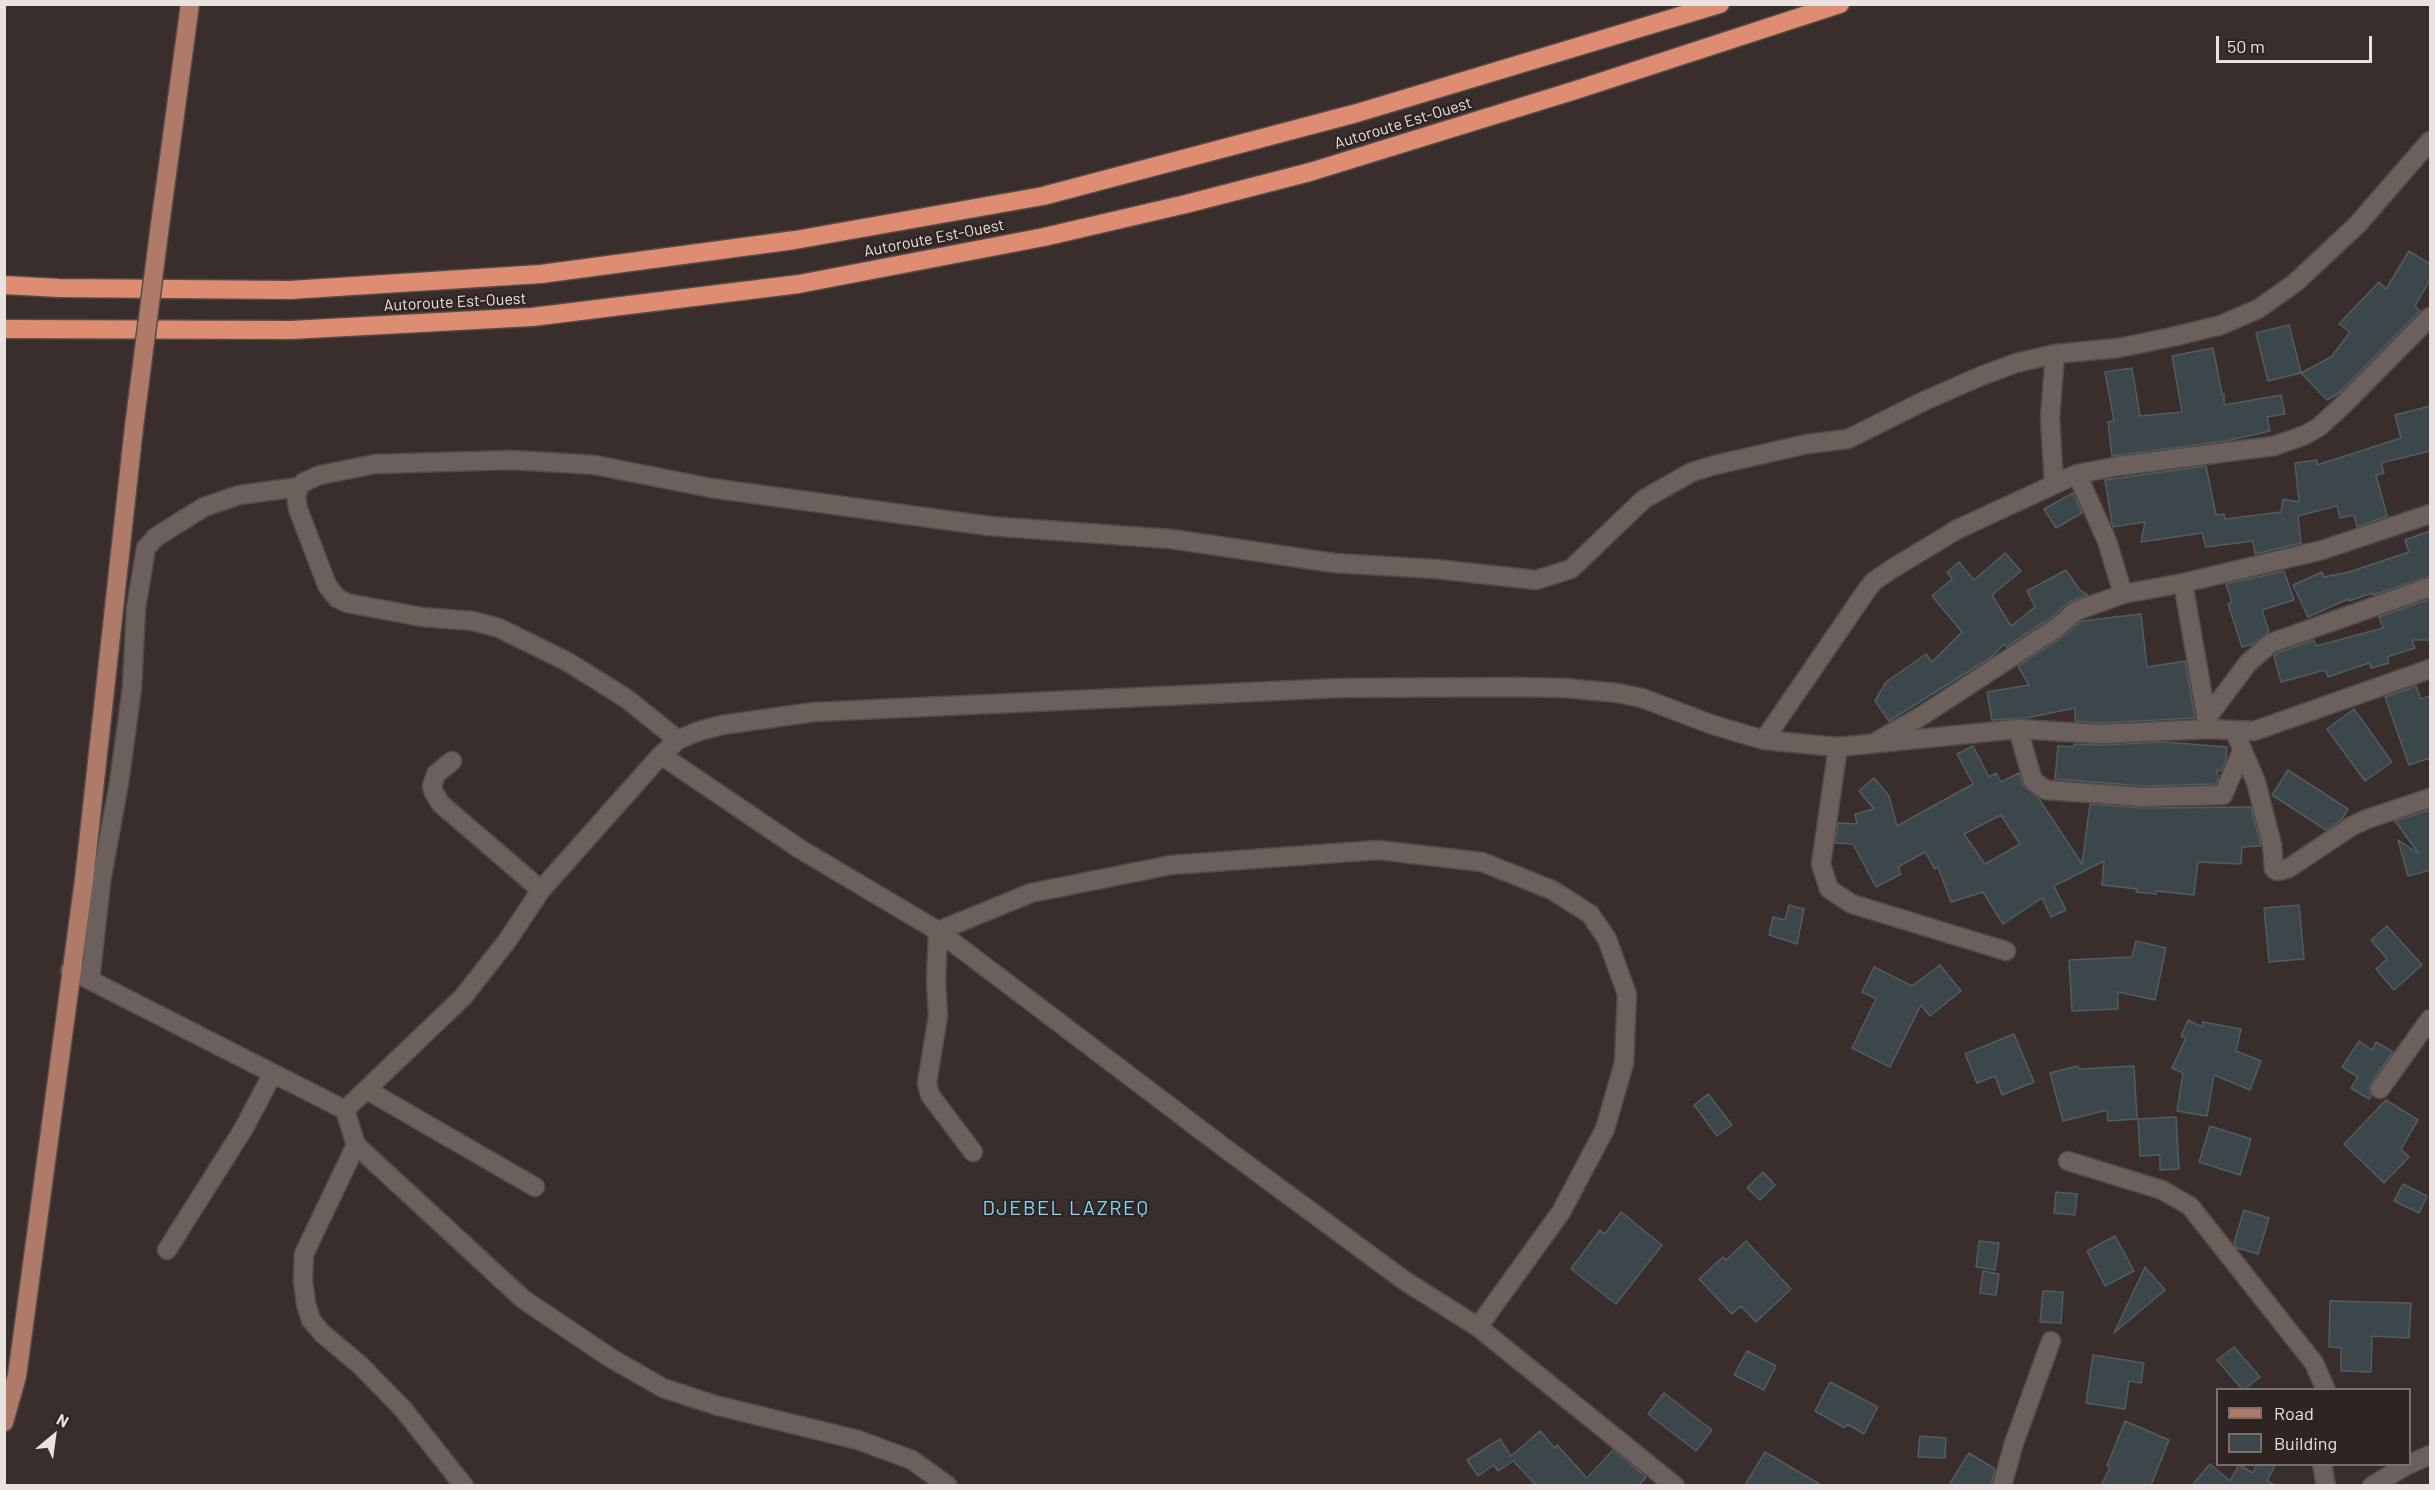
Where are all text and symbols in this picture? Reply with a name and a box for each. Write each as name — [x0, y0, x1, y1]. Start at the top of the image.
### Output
scale bar — [2219, 24, 2375, 62]
text: 50 m — [2227, 35, 2265, 57]
street label: Autoroute Est-Ouest — [1332, 93, 1474, 153]
street label: Autoroute Est-Ouest — [862, 215, 1006, 261]
street label: Autoroute Est-Ouest — [383, 289, 527, 315]
district label: DJEBEL LAZREQ — [982, 1196, 1150, 1220]
legend — [2216, 1388, 2411, 1466]
text: Road — [2274, 1402, 2314, 1424]
north arrow — [24, 1406, 84, 1466]
text: N — [54, 1409, 72, 1431]
text: Building — [2274, 1432, 2337, 1454]

